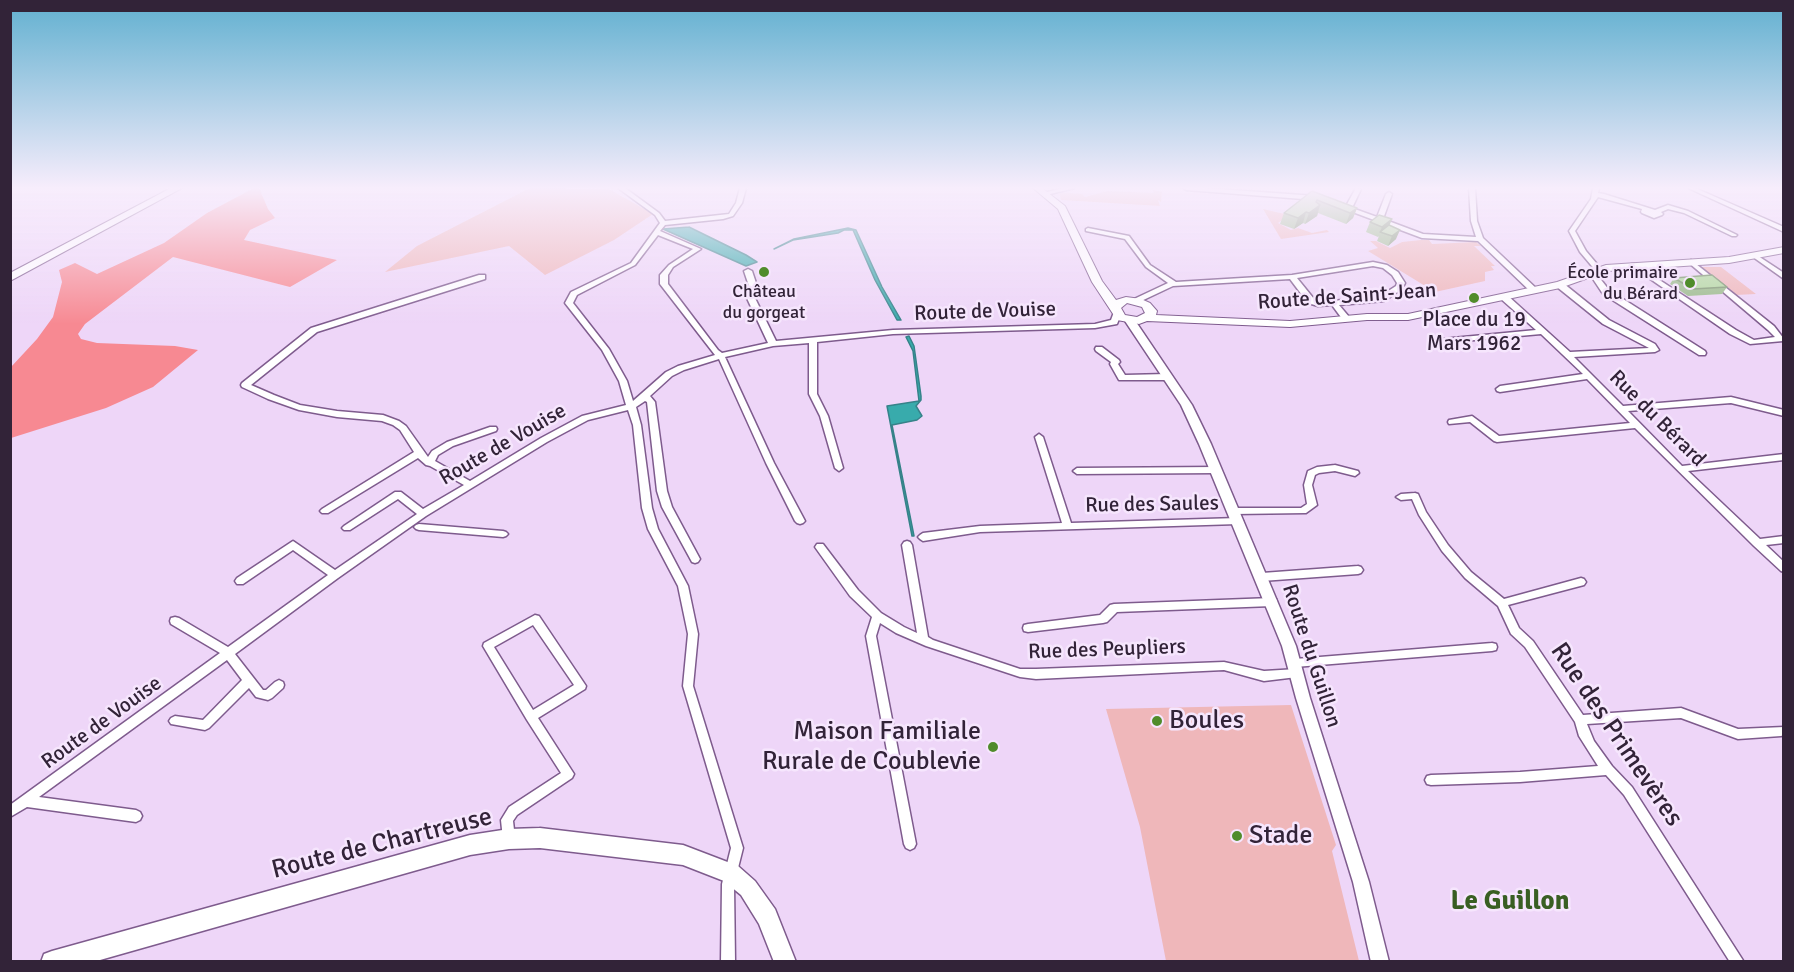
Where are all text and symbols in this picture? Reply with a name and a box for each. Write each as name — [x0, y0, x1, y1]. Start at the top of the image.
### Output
place label: École primaire du Bérard — [1567, 262, 1678, 304]
marker: Château du gorgeat — [757, 265, 771, 279]
marker: École primaire du Bérard — [1683, 276, 1697, 290]
street label: Route de Saint-Jean — [1257, 278, 1437, 316]
place label: Château du gorgeat — [723, 281, 805, 324]
marker: Place du 19 Mars 1962 — [1467, 291, 1481, 305]
street label: Route de Vouise — [914, 297, 1056, 327]
place label: Place du 19 Mars 1962 — [1422, 307, 1526, 357]
street label: Rue du Bérard — [1604, 366, 1710, 472]
street label: Route de Vouise — [435, 399, 571, 491]
street label: Rue des Saules — [1085, 491, 1219, 519]
street label: Route du Guillon — [1276, 581, 1346, 731]
street label: Rue des Peupliers — [1028, 635, 1186, 665]
street label: Rue des Primevères — [1543, 637, 1689, 833]
street label: Route de Vouise — [37, 671, 167, 775]
place label: Boules — [1169, 705, 1244, 737]
marker: Boules — [1150, 714, 1164, 728]
place label: Maison Familiale Rurale de Coublevie — [762, 716, 981, 778]
marker: Maison Familiale Rurale de Coublevie — [986, 740, 1000, 754]
street label: Route de Chartreuse — [269, 802, 495, 886]
place label: Stade — [1249, 820, 1312, 852]
marker: Stade — [1230, 829, 1244, 843]
district label: Le Guillon — [1451, 886, 1569, 918]

